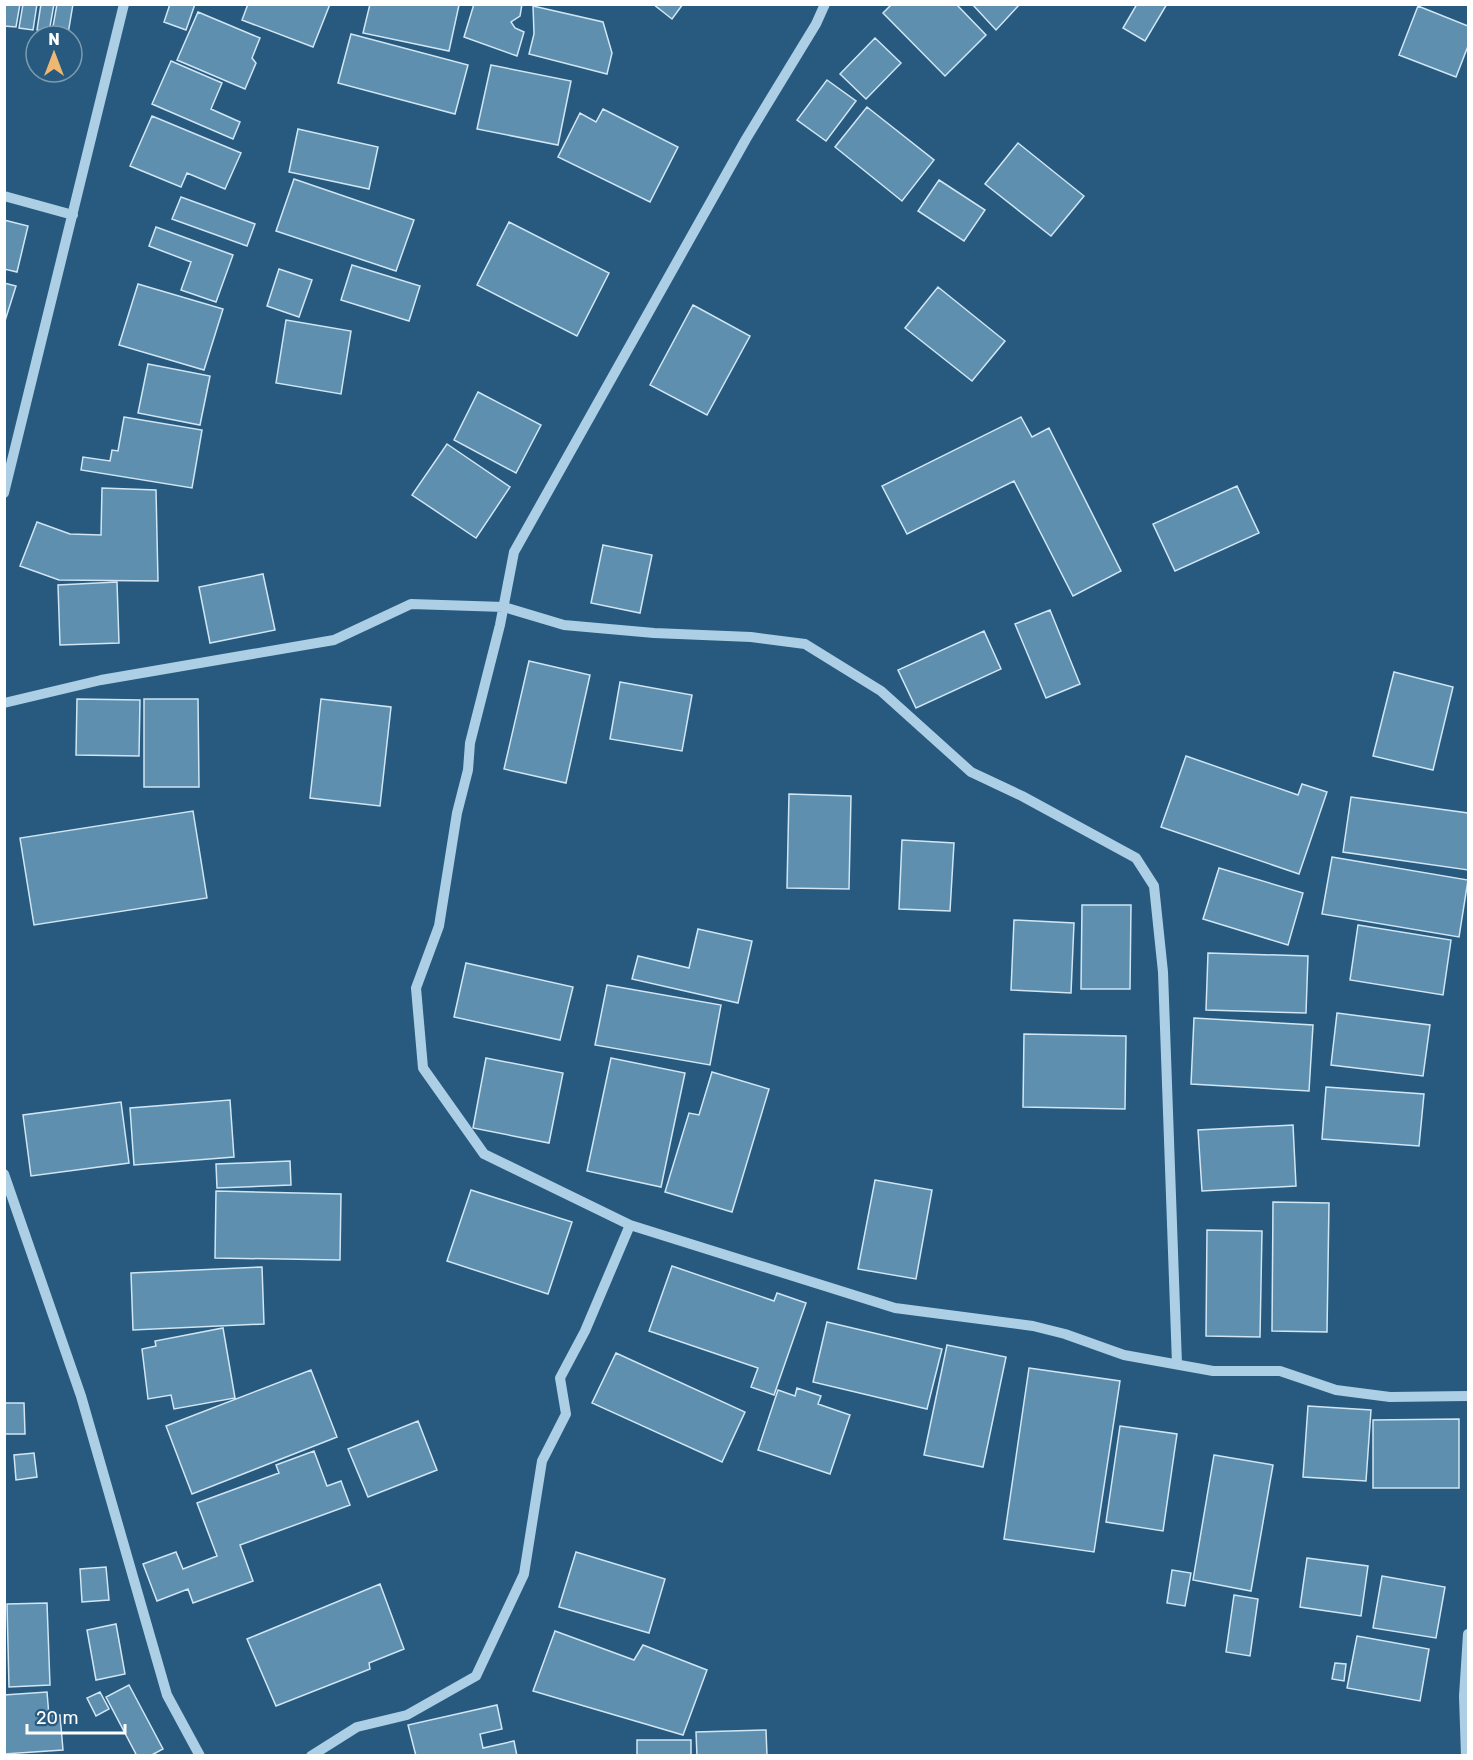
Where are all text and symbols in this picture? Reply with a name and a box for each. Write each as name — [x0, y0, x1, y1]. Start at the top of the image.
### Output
north arrow — [24, 24, 84, 84]
text: N — [48, 30, 60, 49]
scale bar — [27, 1697, 124, 1735]
text: 20 m — [36, 1707, 78, 1729]

